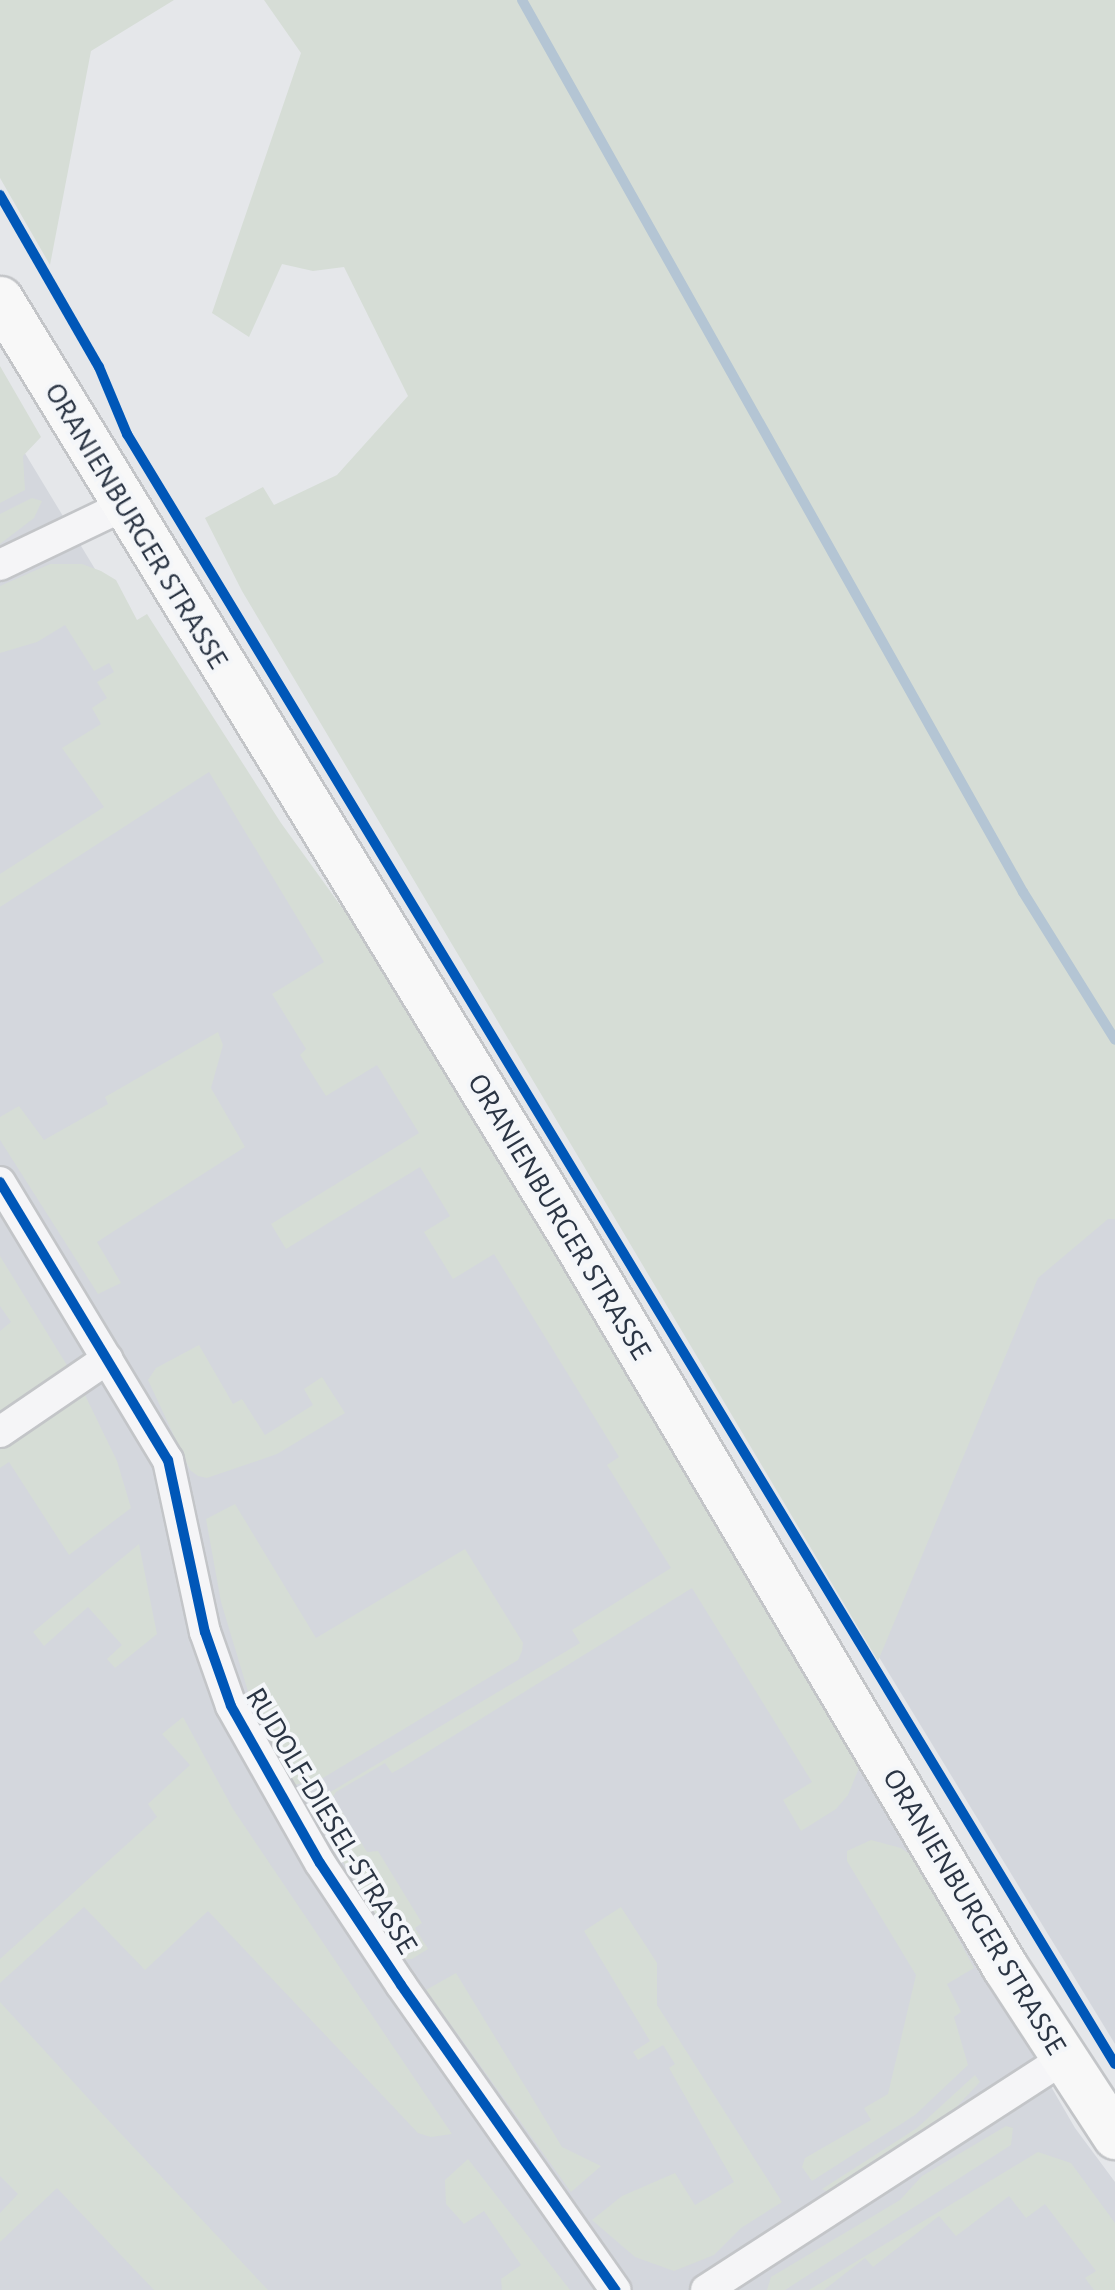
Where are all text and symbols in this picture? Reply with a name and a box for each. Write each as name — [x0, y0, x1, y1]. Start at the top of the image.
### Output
street label: ORANIENBURGER STRASSE — [36, 377, 236, 675]
street label: ORANIENBURGER STRASSE — [459, 1068, 659, 1366]
street label: RUDOLF-DIESEL-STRASSE — [237, 1681, 425, 1961]
street label: ORANIENBURGER STRASSE — [874, 1763, 1074, 2061]

